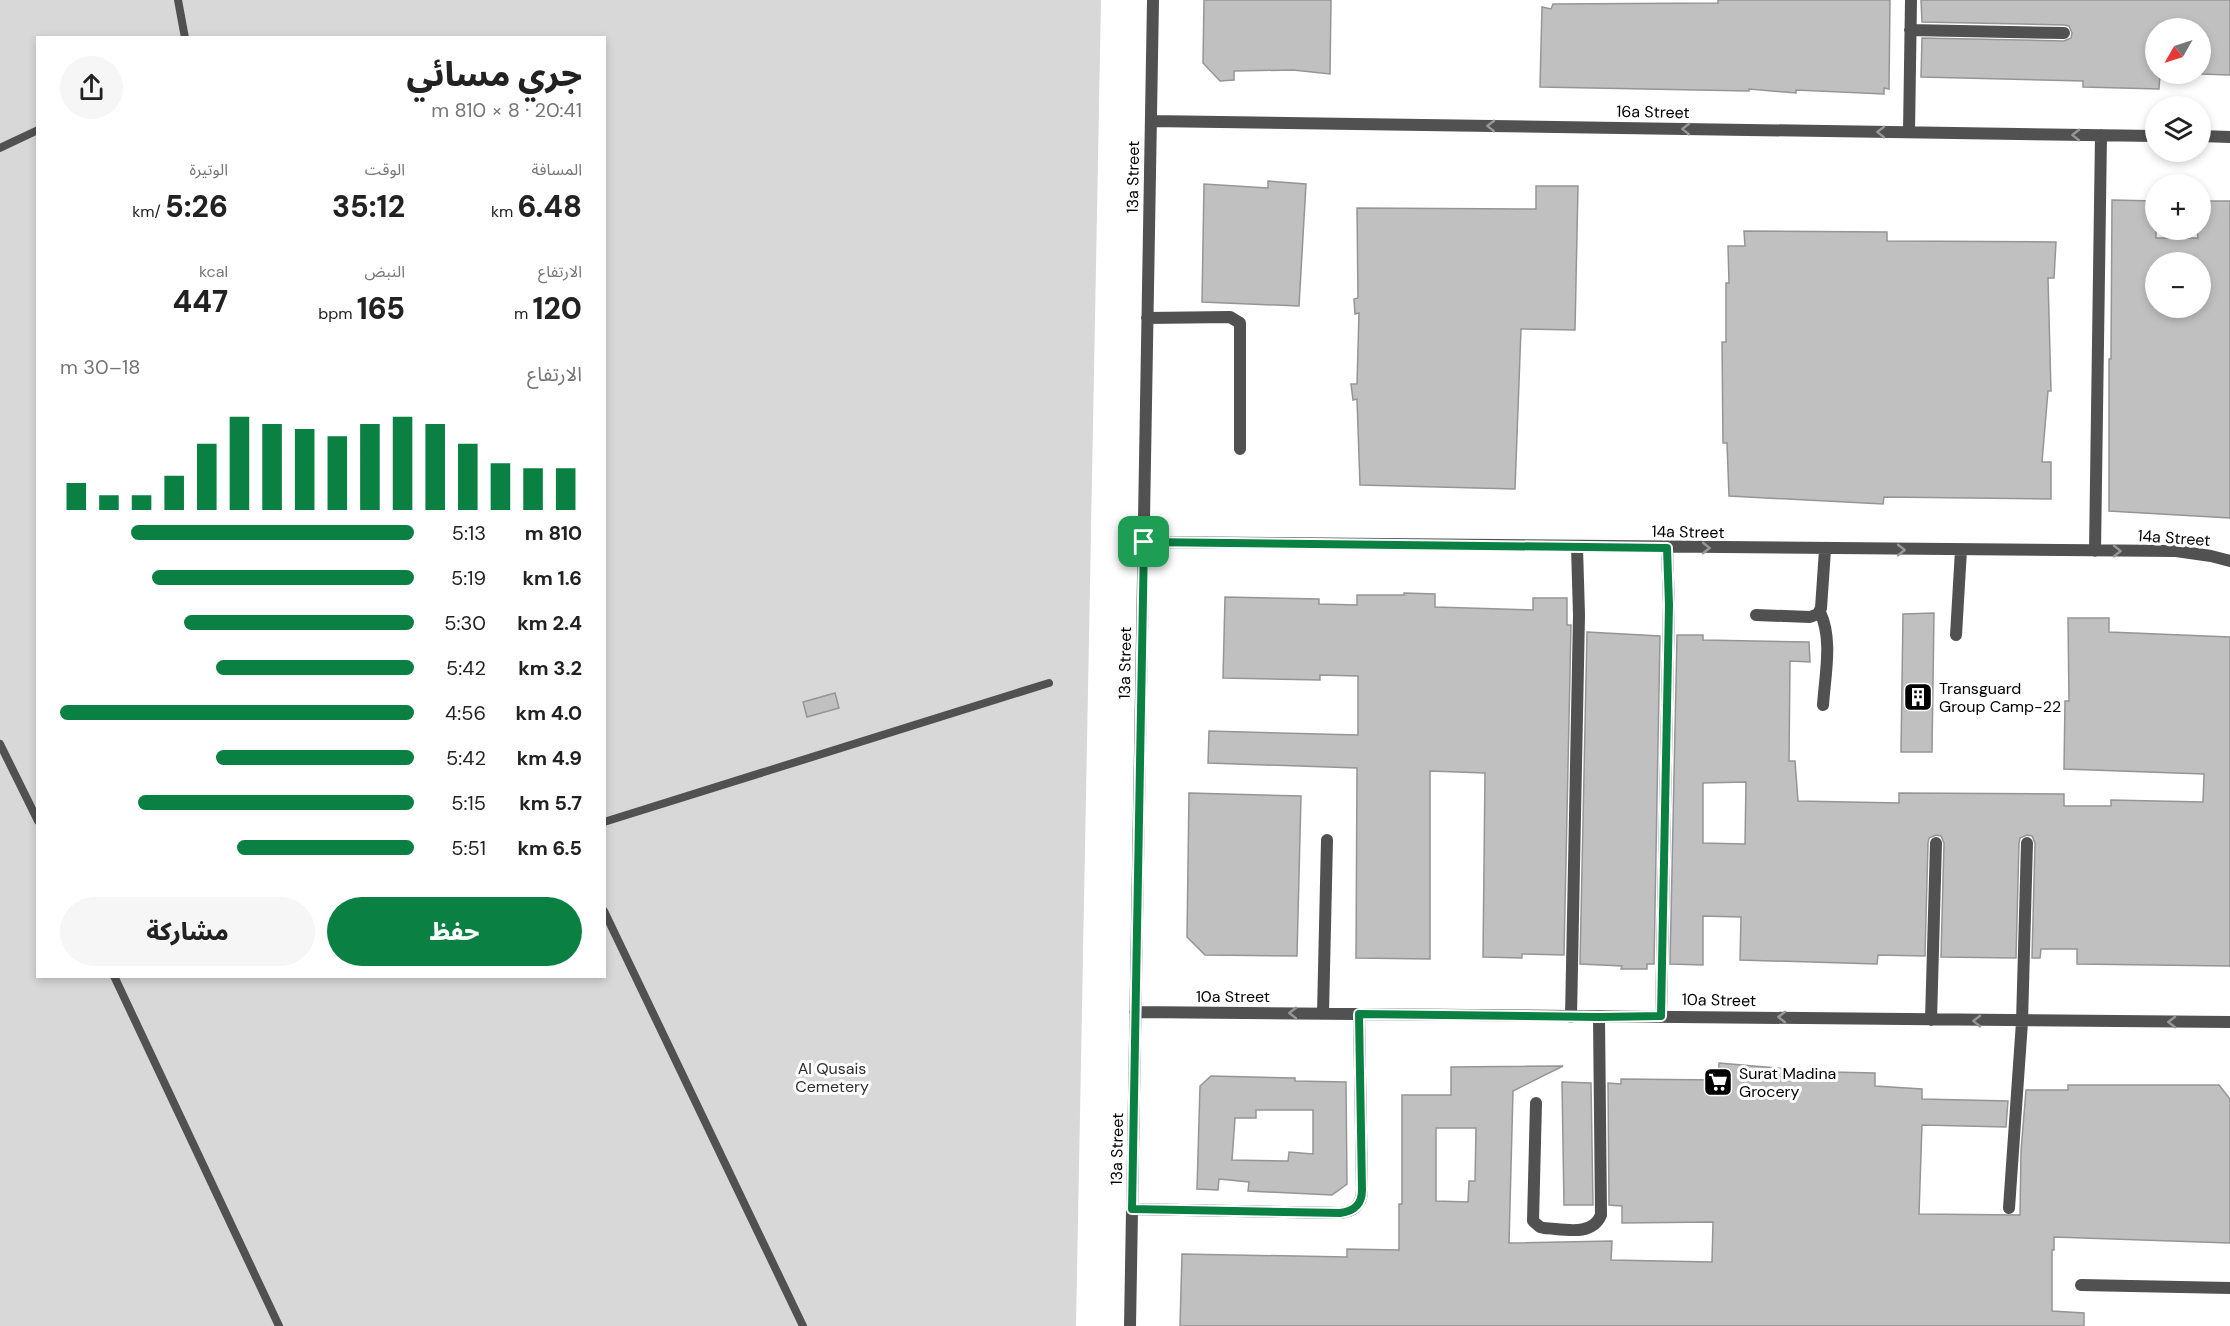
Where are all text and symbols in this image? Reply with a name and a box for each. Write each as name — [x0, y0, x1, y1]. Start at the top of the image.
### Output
north arrow — [2145, 18, 2211, 84]
map controls — [2145, 18, 2211, 318]
text: جري مسائي — [407, 53, 582, 96]
button: share — [60, 56, 123, 119]
button: layers — [2145, 96, 2211, 162]
text: 20:41 · 8 × 810 m — [431, 97, 582, 123]
street label: 16a Street — [1616, 101, 1690, 123]
one-way arrow — [1487, 120, 1496, 132]
one-way arrow — [1682, 123, 1691, 135]
one-way arrow — [1877, 126, 1886, 138]
one-way arrow — [2072, 128, 2081, 141]
street label: 13a Street — [1122, 140, 1144, 214]
text: الوتيرة — [190, 159, 228, 180]
text: الوقت — [365, 159, 405, 180]
text: المسافة — [532, 159, 582, 180]
button: + — [2145, 174, 2211, 240]
text: 5:26 — [165, 187, 228, 226]
text: 35:12 — [332, 187, 405, 226]
text: 6.48 — [518, 187, 582, 226]
text: /km — [132, 201, 165, 222]
text: km — [491, 201, 518, 222]
button: − — [2145, 252, 2211, 318]
text: kcal — [199, 261, 228, 282]
text: النبض — [364, 261, 405, 282]
text: الارتفاع — [538, 261, 582, 282]
text: 447 — [173, 282, 228, 321]
text: 165 — [357, 289, 405, 328]
text: 120 — [533, 289, 582, 328]
text: bpm — [318, 303, 357, 324]
text: m — [514, 303, 533, 324]
text: 18–30 m — [60, 354, 140, 380]
text: الارتفاع — [527, 361, 582, 387]
pin — [1118, 516, 1169, 567]
text: 5:13 — [452, 520, 486, 546]
text: 810 m — [525, 520, 582, 546]
street label: 14a Street — [1651, 521, 1725, 543]
icon: arrive — [1127, 525, 1160, 558]
street label: 14a Street — [2137, 525, 2211, 551]
one-way arrow — [1701, 542, 1710, 554]
one-way arrow — [1896, 544, 1905, 556]
one-way arrow — [2112, 545, 2121, 557]
text: 5:19 — [451, 565, 486, 591]
text: 1.6 km — [523, 565, 582, 591]
text: 5:30 — [444, 610, 486, 636]
text: 2.4 km — [517, 610, 582, 636]
street label: 13a Street — [1114, 626, 1136, 700]
text: 5:42 — [446, 655, 486, 681]
text: 3.2 km — [518, 655, 582, 681]
place label: Transguard Group Camp-22 — [1939, 678, 2061, 717]
building icon: Transguard Group Camp-22 — [1902, 681, 1934, 713]
text: 4:56 — [445, 700, 486, 726]
text: 4.0 km — [516, 700, 582, 726]
text: 5:42 — [446, 745, 486, 771]
text: 4.9 km — [517, 745, 582, 771]
text: 5:15 — [451, 790, 486, 816]
text: 5.7 km — [519, 790, 582, 816]
text: 5:51 — [451, 835, 486, 861]
text: 6.5 km — [517, 835, 582, 861]
button: مشاركة — [60, 897, 315, 966]
button: حفظ — [327, 897, 582, 966]
street label: 10a Street — [1196, 986, 1270, 1007]
street label: 10a Street — [1682, 989, 1756, 1011]
one-way arrow — [1288, 1007, 1297, 1019]
one-way arrow — [1777, 1011, 1786, 1024]
one-way arrow — [1972, 1014, 1981, 1027]
one-way arrow — [2167, 1016, 2176, 1028]
park label: Al Qusais Cemetery — [795, 1058, 869, 1097]
place label: Surat Madina Grocery — [1739, 1063, 1836, 1102]
supermarket icon: Surat Madina Grocery — [1702, 1066, 1734, 1098]
street label: 13a Street — [1106, 1112, 1128, 1186]

